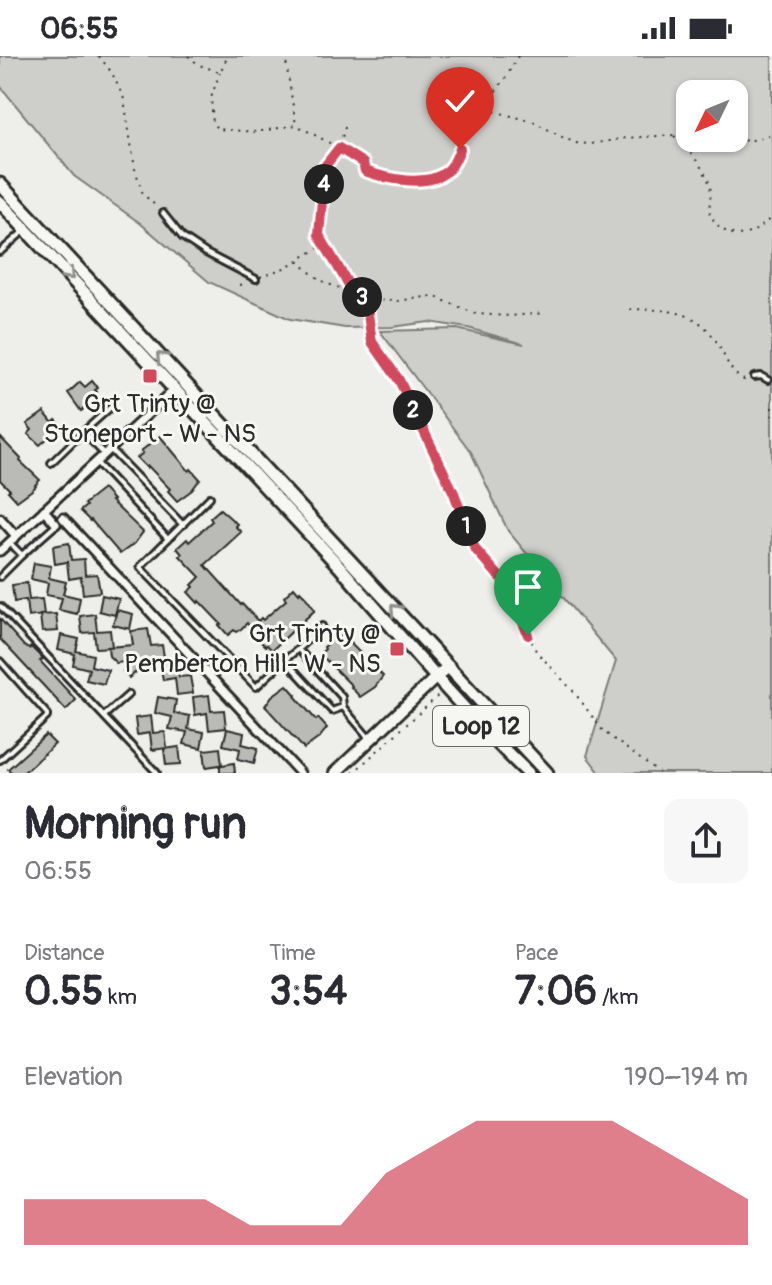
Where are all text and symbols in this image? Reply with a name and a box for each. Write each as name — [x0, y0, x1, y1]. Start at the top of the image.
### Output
text: 06:55 — [40, 10, 118, 47]
pin — [426, 67, 494, 149]
icon: check — [438, 79, 482, 123]
north arrow — [676, 80, 748, 152]
map controls — [676, 80, 748, 152]
pin: 4 — [304, 164, 344, 204]
text: 4 — [318, 170, 330, 198]
one-way arrow — [59, 266, 74, 280]
pin: 3 — [342, 277, 382, 317]
text: 3 — [356, 283, 368, 311]
one-way arrow — [156, 351, 170, 366]
marker: Grt Trinty @ Stoneport - W - NS — [141, 367, 159, 385]
place label: Grt Trinty @ Stoneport - W - NS — [44, 388, 256, 450]
pin: 2 — [393, 390, 433, 430]
text: 2 — [407, 396, 419, 424]
pin: 1 — [446, 506, 486, 546]
text: 1 — [462, 512, 470, 540]
pin — [494, 553, 562, 635]
icon: arrive — [506, 565, 550, 609]
one-way arrow — [390, 603, 404, 618]
place label: Grt Trinty @ Pemberton Hill- W - NS — [124, 618, 381, 680]
marker: Grt Trinty @ Pemberton Hill- W - NS — [388, 640, 406, 658]
road number: Loop 12 — [433, 706, 529, 746]
text: Morning run — [24, 797, 247, 852]
button: share — [664, 799, 748, 883]
text: 06:55 — [24, 855, 92, 887]
text: Distance — [24, 939, 104, 967]
text: Time — [269, 939, 315, 967]
text: Pace — [515, 939, 558, 967]
text: 0.55 — [24, 967, 103, 1016]
text: 3:54 — [269, 967, 347, 1016]
text: 7:06 — [515, 967, 597, 1016]
text: km — [103, 983, 137, 1011]
text: /km — [597, 983, 639, 1011]
text: Elevation — [24, 1061, 123, 1093]
text: 190–194 m — [624, 1061, 748, 1093]

